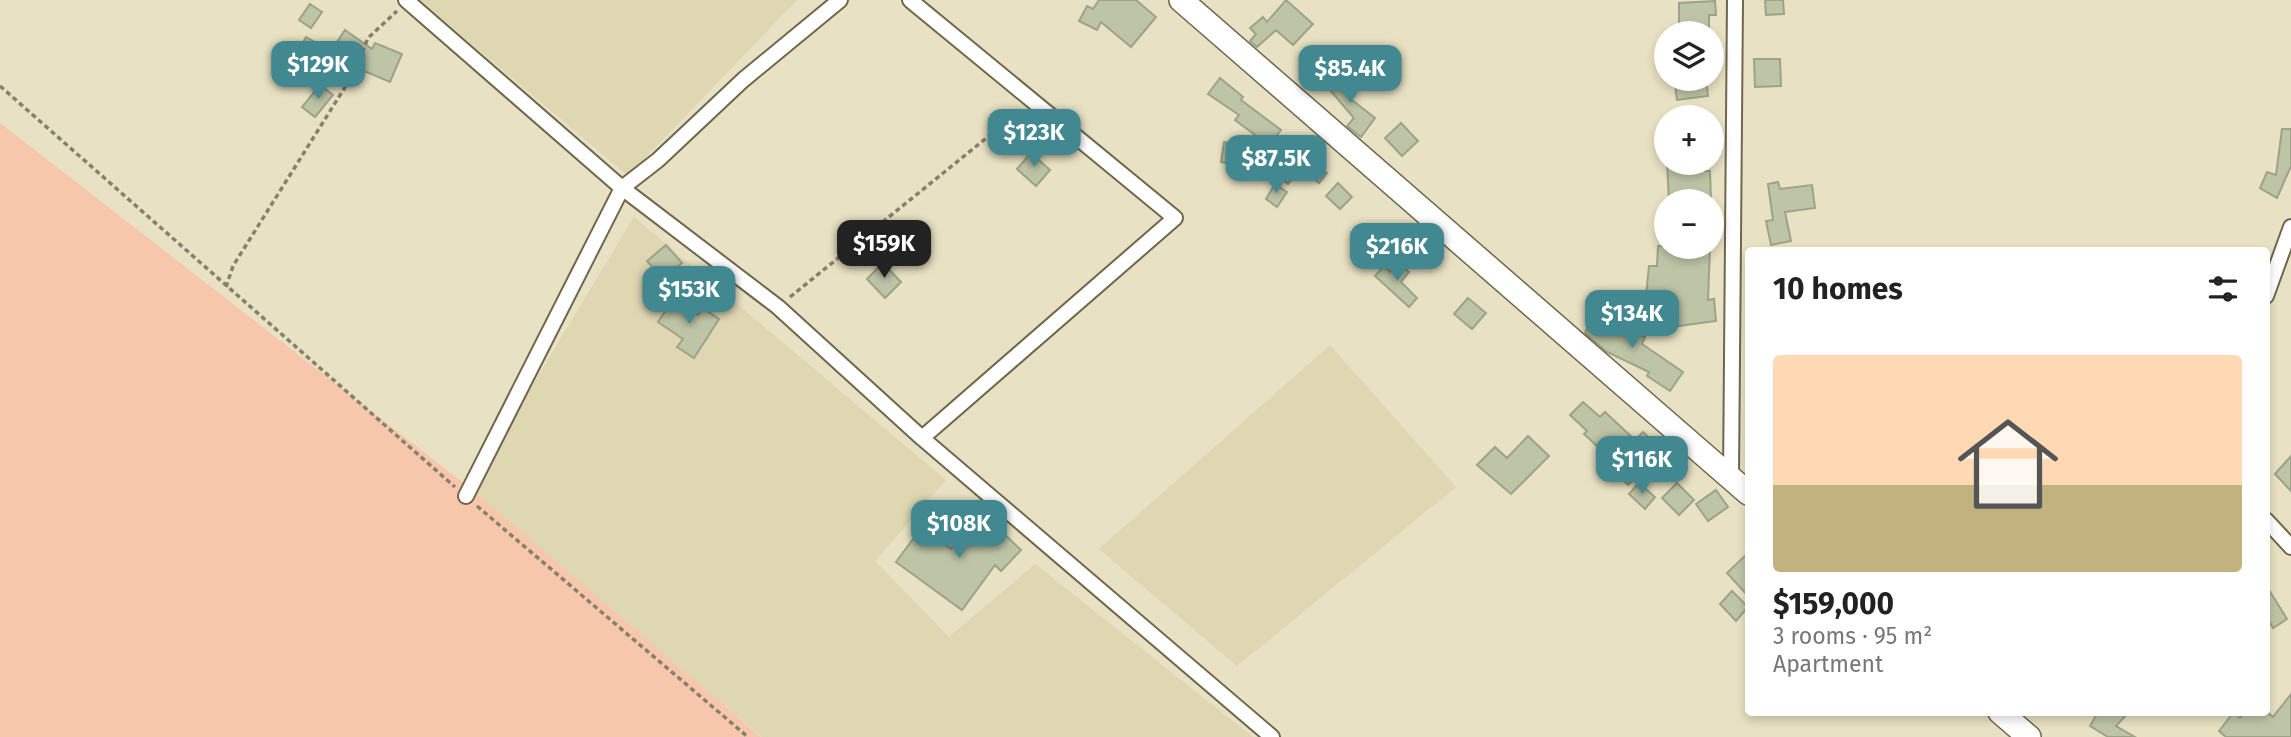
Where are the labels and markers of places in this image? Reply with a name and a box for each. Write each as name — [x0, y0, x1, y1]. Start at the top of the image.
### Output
pin: $129K — [269, 42, 367, 101]
pin: $85.4K — [1293, 46, 1407, 105]
pin: $123K — [985, 110, 1083, 169]
pin: $87.5K — [1219, 136, 1333, 195]
pin: $159K — [835, 220, 933, 280]
pin: $216K — [1348, 224, 1446, 283]
pin: $153K — [640, 266, 738, 326]
pin: $134K — [1583, 290, 1681, 350]
pin: $116K — [1593, 436, 1691, 496]
pin: $108K — [910, 500, 1008, 560]

